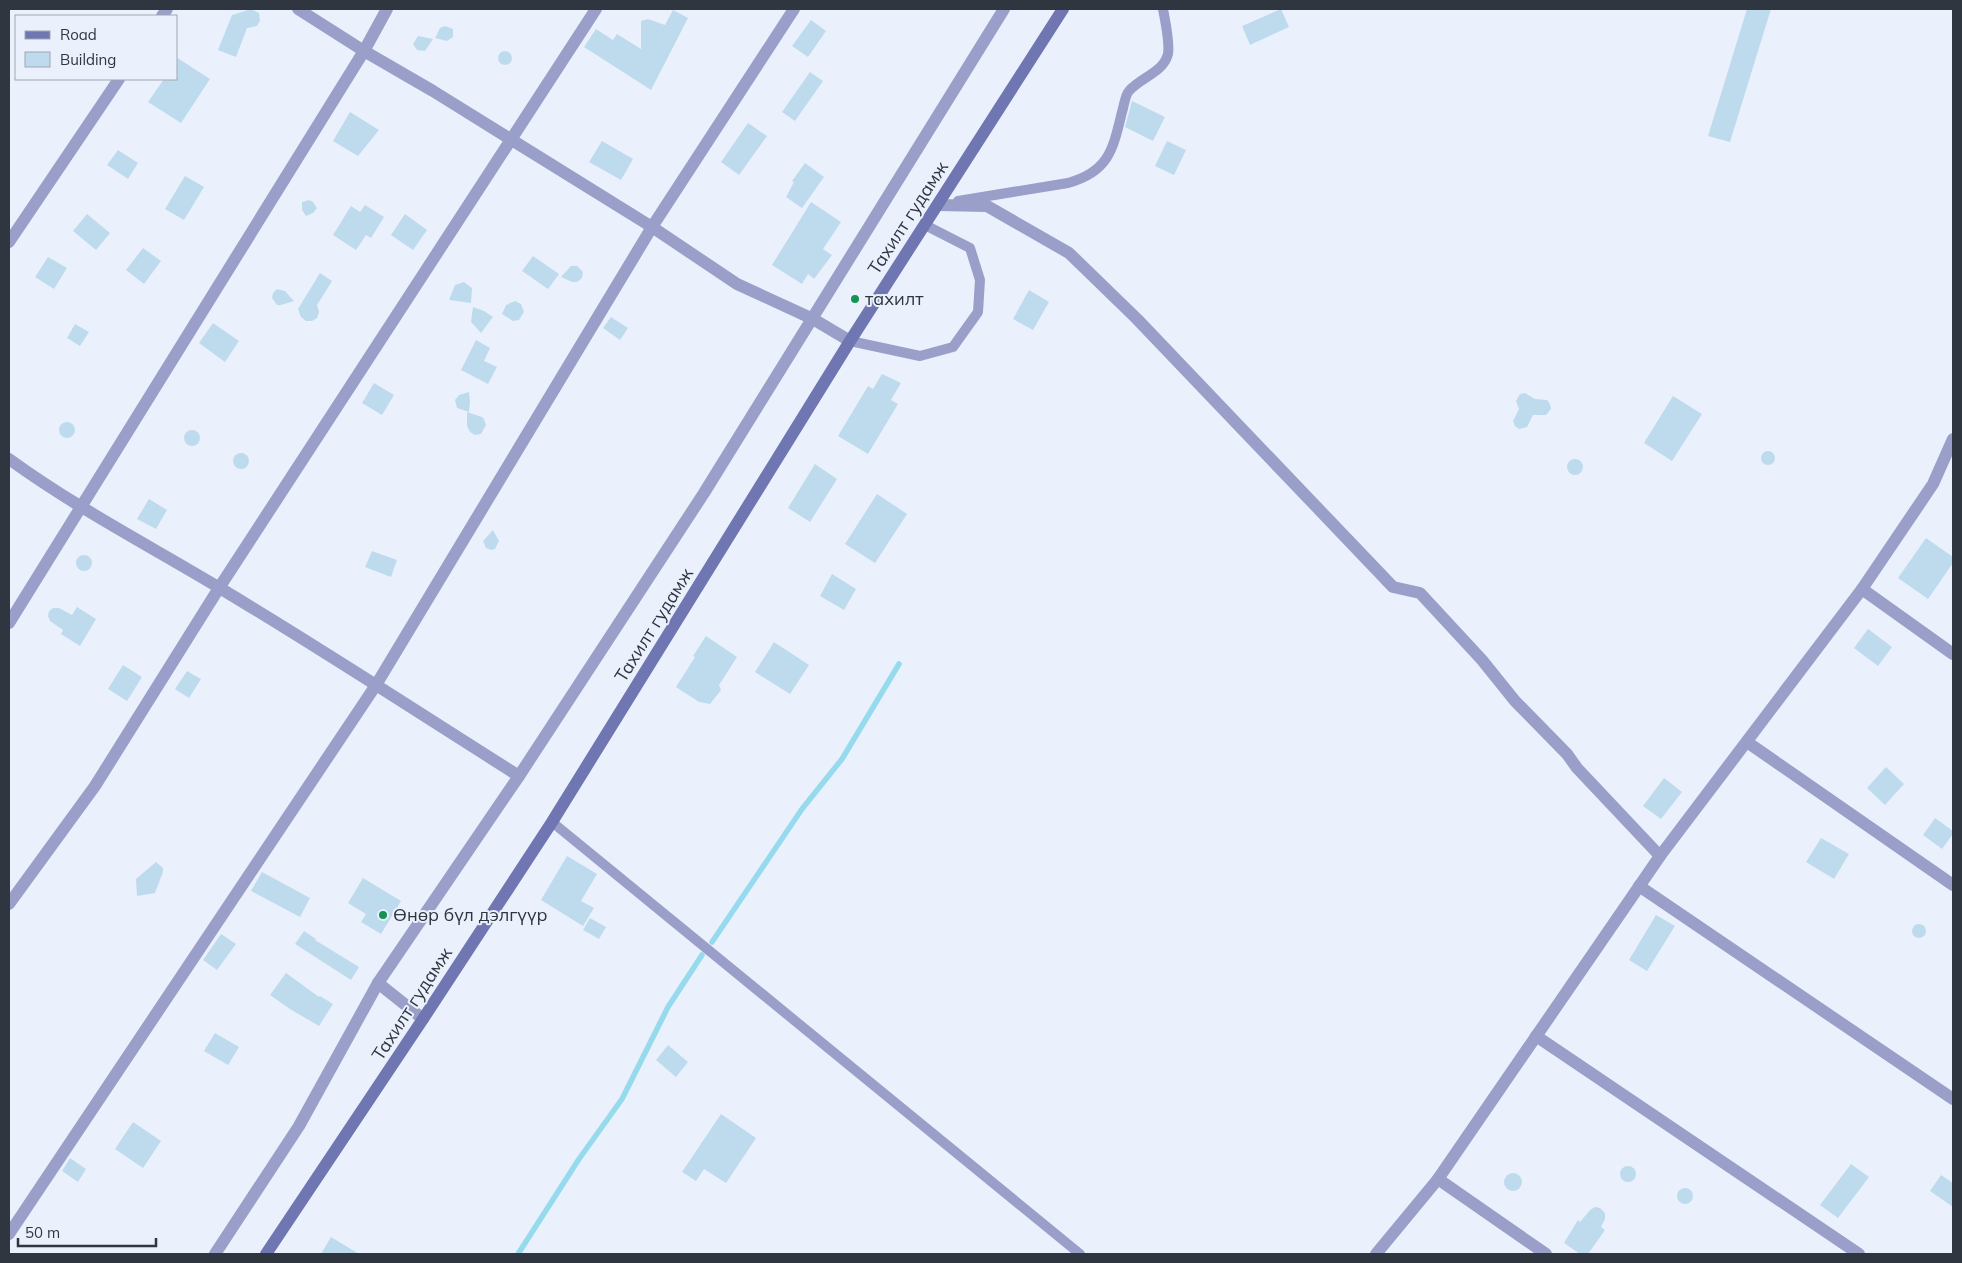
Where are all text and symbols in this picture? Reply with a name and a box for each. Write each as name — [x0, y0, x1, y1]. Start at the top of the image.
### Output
legend — [15, 15, 178, 80]
text: Road — [60, 25, 97, 44]
text: Building — [60, 50, 116, 69]
street label: Тахилт гудамж — [862, 156, 953, 279]
place label: тахилт — [865, 287, 924, 310]
marker: тахилт — [849, 293, 861, 305]
street label: Тахилт гудамж — [609, 563, 698, 686]
place label: Өнөр бүл дэлгүүр — [393, 903, 548, 926]
marker: Өнөр бүл дэлгүүр — [377, 909, 389, 921]
street label: Тахилт гудамж — [366, 942, 457, 1065]
scale bar — [18, 1216, 155, 1248]
text: 50 m — [25, 1223, 60, 1242]

